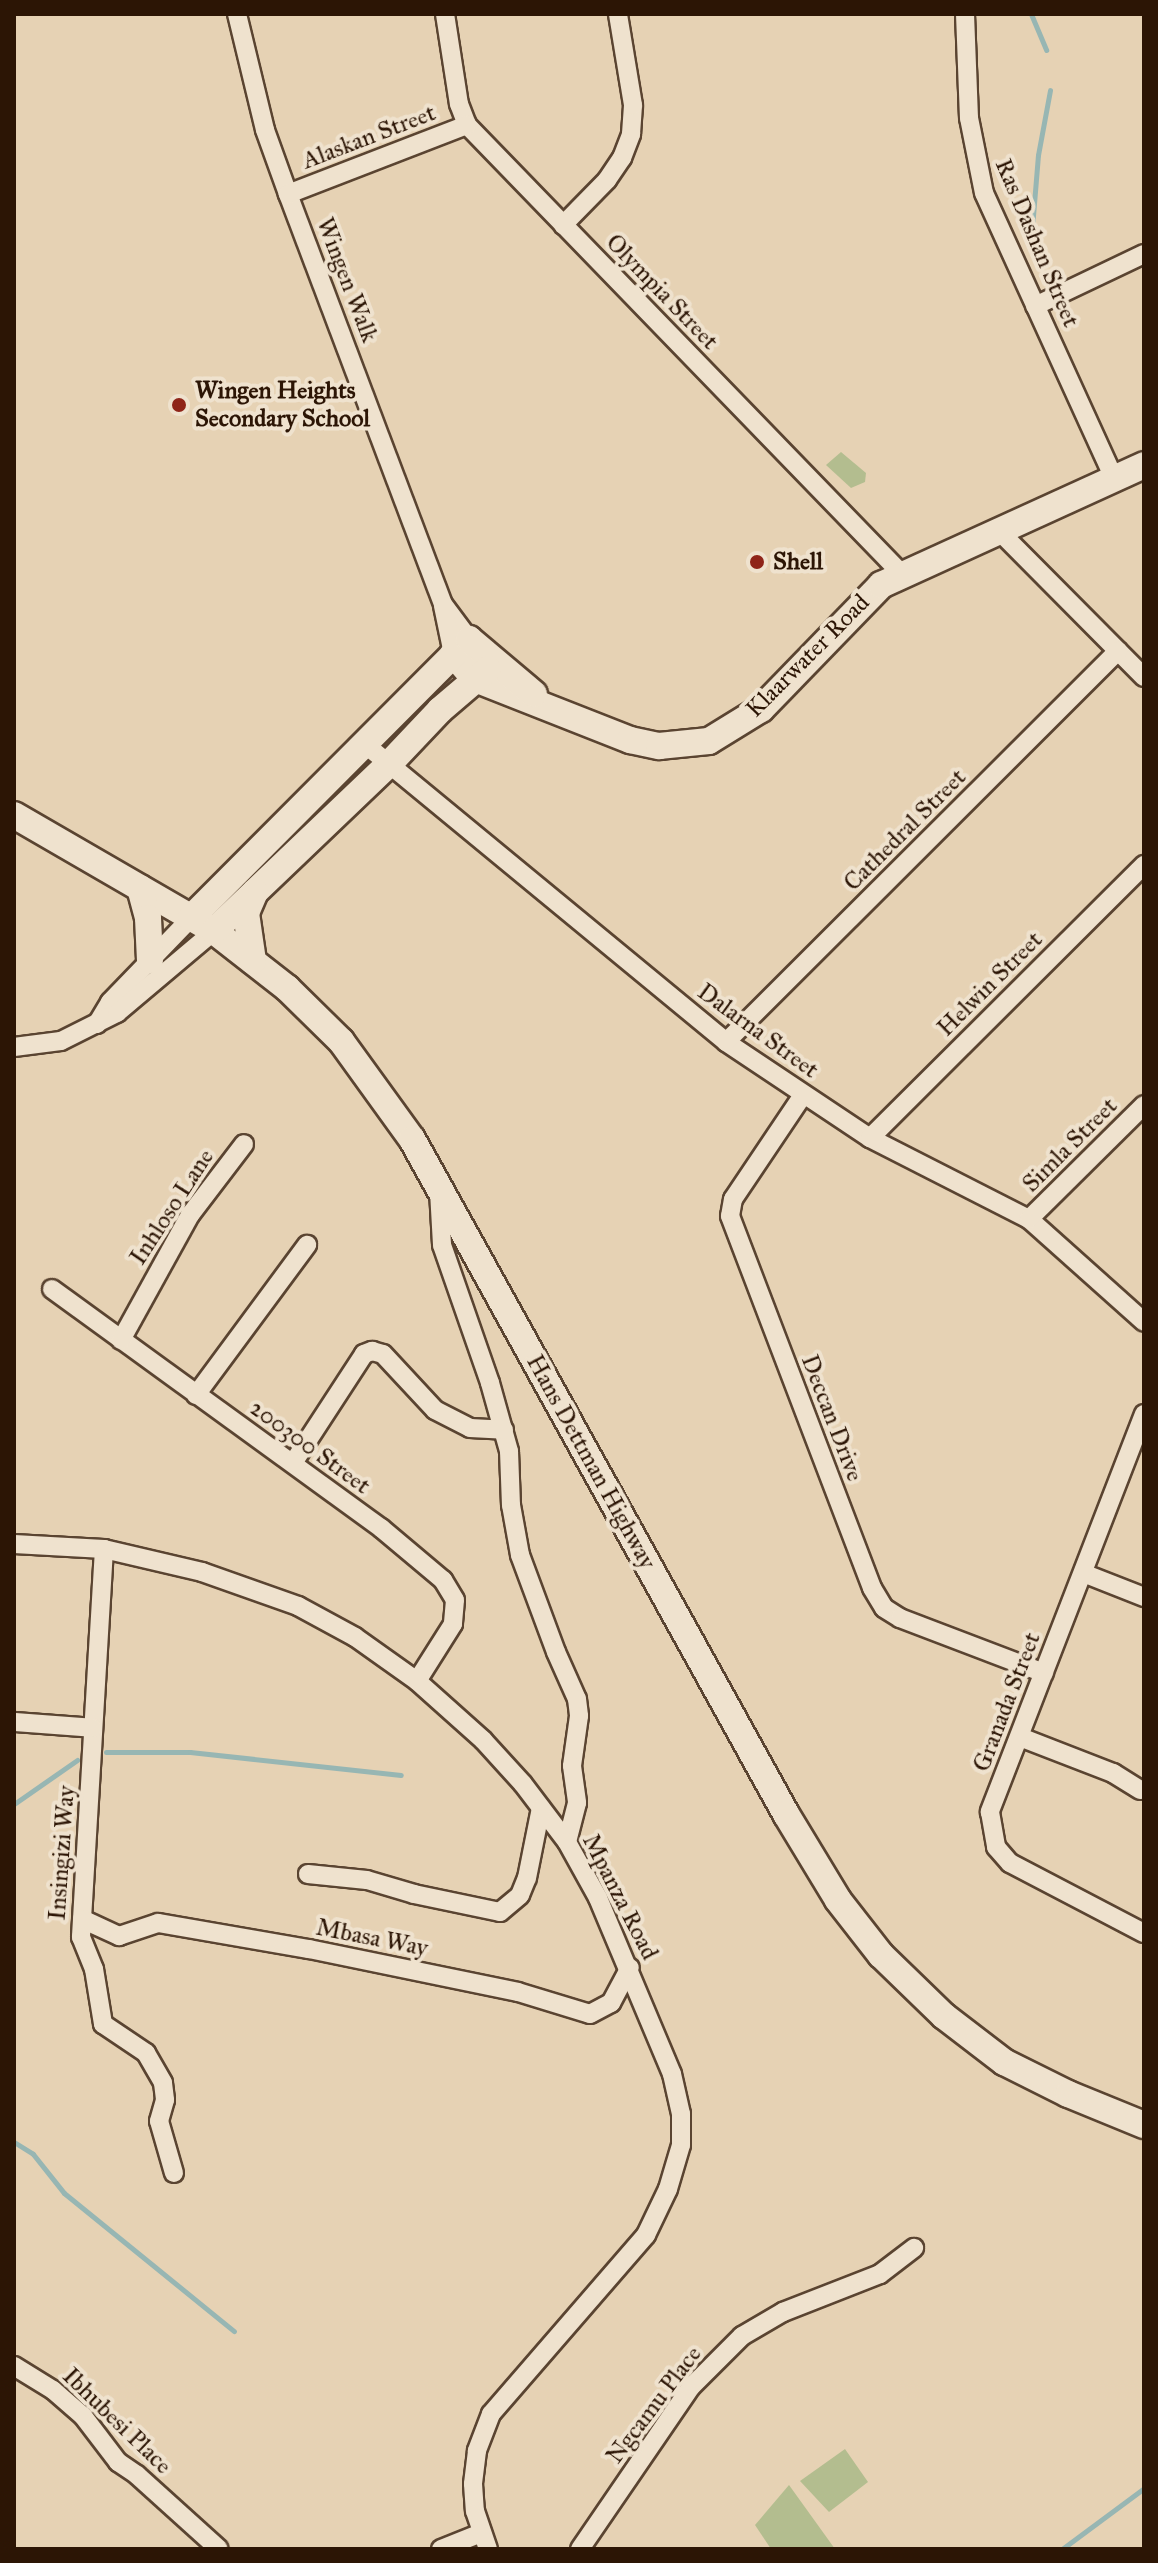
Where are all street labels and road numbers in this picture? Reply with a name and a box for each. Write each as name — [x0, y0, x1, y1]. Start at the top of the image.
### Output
street label: Alaskan Street — [298, 98, 440, 176]
street label: Ras Dashan Street — [989, 155, 1085, 331]
street label: Wingen Walk — [310, 214, 384, 346]
street label: Olympia Street — [600, 228, 724, 356]
street label: Klaarwater Road — [740, 588, 876, 724]
street label: Cathedral Street — [838, 763, 972, 897]
street label: Helwin Street — [931, 925, 1049, 1043]
street label: Dalarna Street — [692, 977, 824, 1085]
street label: Simla Street — [1017, 1092, 1123, 1198]
street label: Inhloso Lane — [124, 1144, 220, 1270]
street label: Hans Dettman Highway — [520, 1350, 662, 1574]
street label: Deccan Drive — [795, 1351, 869, 1485]
street label: 200300 Street — [244, 1394, 376, 1500]
street label: Granada Street — [967, 1628, 1047, 1776]
street label: Insingizi Way — [43, 1785, 81, 1921]
street label: Mpanza Road — [576, 1829, 664, 1965]
street label: Mbasa Way — [314, 1913, 430, 1963]
street label: Ngcamu Place — [600, 2340, 708, 2470]
street label: Ibhubesi Place — [56, 2362, 178, 2480]

